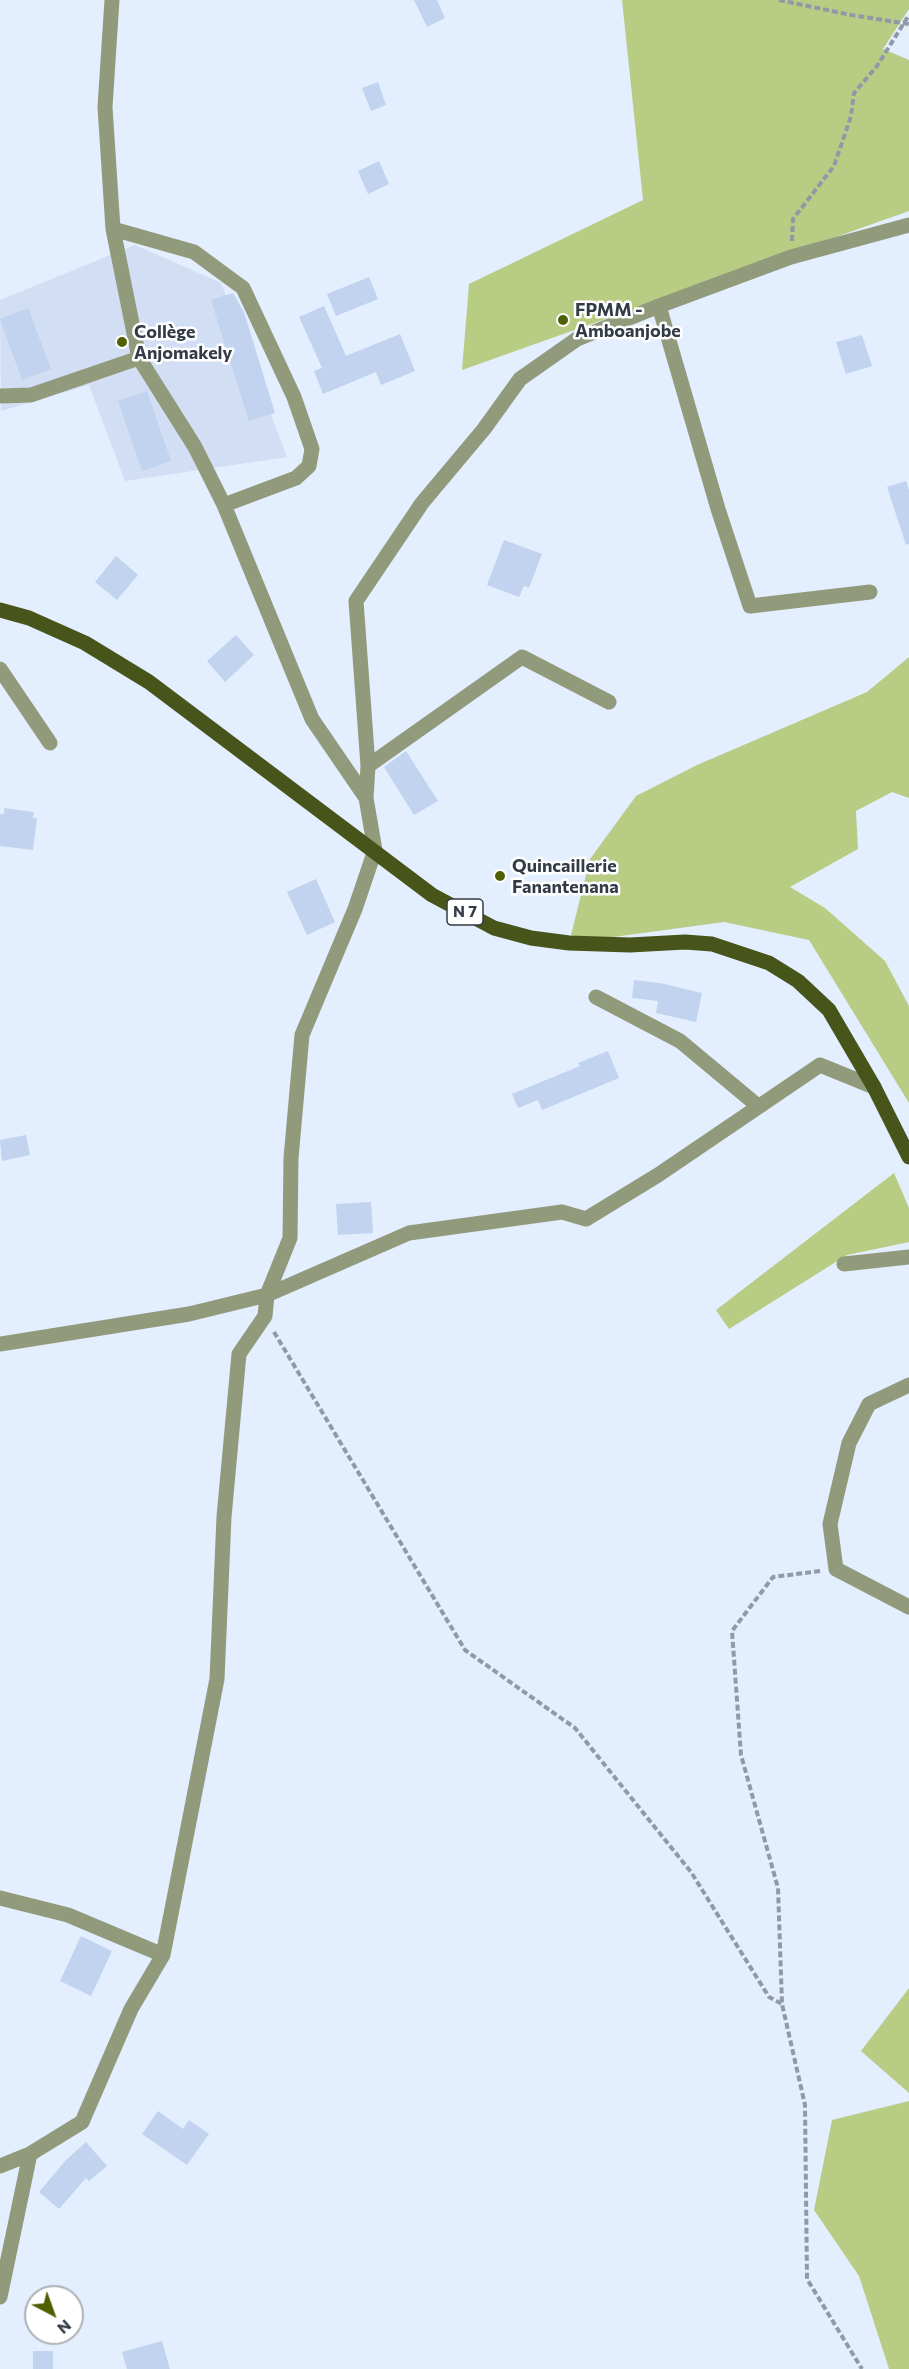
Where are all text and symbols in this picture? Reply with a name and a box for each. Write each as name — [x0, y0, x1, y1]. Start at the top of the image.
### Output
place label: FPMM - Amboanjobe — [575, 299, 681, 342]
marker: FPMM - Amboanjobe — [556, 313, 570, 327]
place label: Collège Anjomakely — [134, 321, 232, 364]
marker: Collège Anjomakely — [115, 335, 129, 349]
place label: Quincaillerie Fanantenana — [512, 855, 619, 898]
marker: Quincaillerie Fanantenana — [493, 869, 507, 883]
road number: N 7 — [447, 899, 483, 925]
north arrow — [24, 2285, 84, 2345]
text: N — [54, 2316, 76, 2339]

